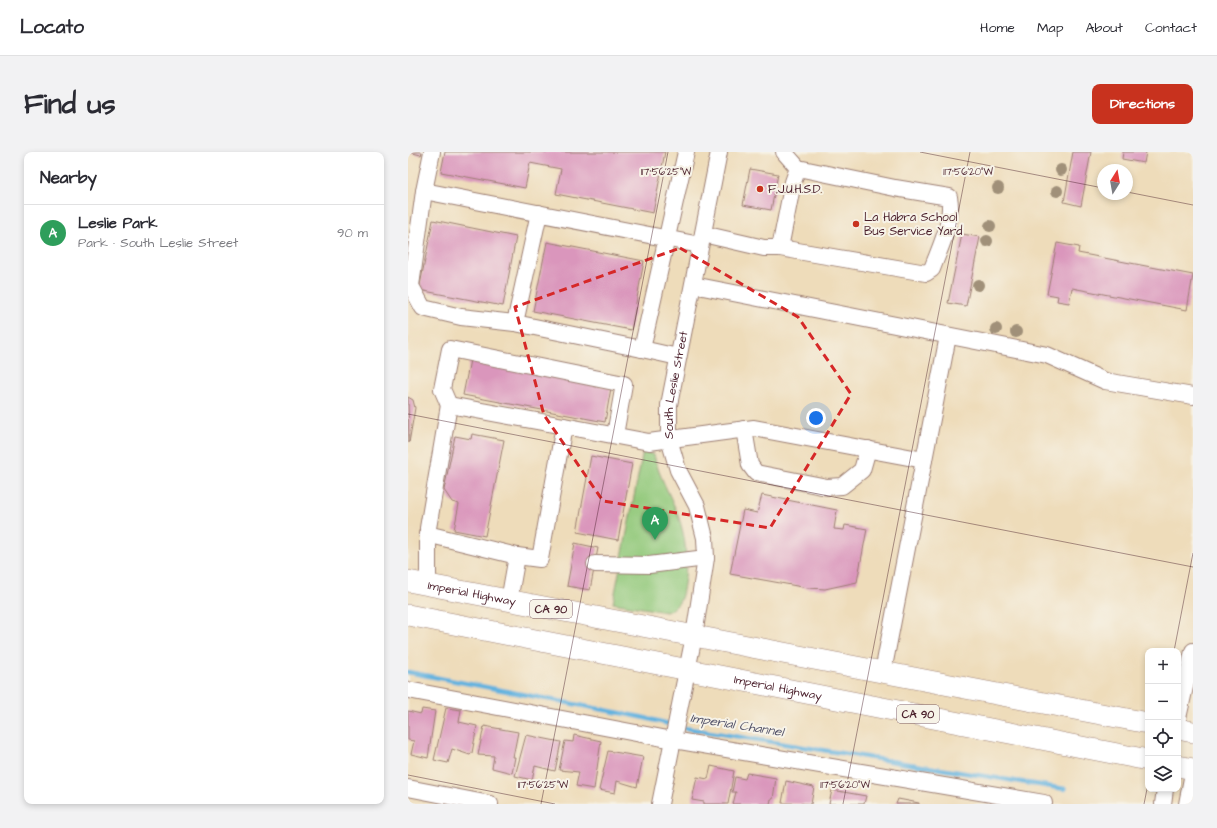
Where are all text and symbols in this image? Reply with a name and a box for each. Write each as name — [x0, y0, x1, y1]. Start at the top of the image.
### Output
text: Locato — [20, 14, 84, 41]
text: Home — [980, 18, 1015, 38]
text: Map — [1037, 18, 1063, 38]
text: About — [1085, 18, 1123, 38]
text: Contact — [1145, 18, 1197, 38]
button: Directions — [1092, 84, 1193, 124]
text: Find us — [24, 85, 115, 124]
north arrow — [1097, 164, 1133, 200]
text: 117°56'25"W — [641, 165, 692, 179]
text: 117°56'20"W — [943, 165, 993, 179]
text: Nearby — [40, 166, 97, 190]
place label: F.J.U.H.S.D. — [768, 181, 823, 198]
marker: F.J.U.H.S.D. — [755, 184, 765, 194]
place label: La Habra School Bus Service Yard — [864, 209, 963, 240]
text: Leslie Park — [78, 213, 157, 234]
marker: La Habra School Bus Service Yard — [851, 219, 861, 229]
text: A — [49, 224, 57, 242]
text: 90 m — [337, 224, 368, 242]
text: Park · South Leslie Street — [78, 234, 238, 252]
street label: South Leslie Street — [661, 329, 692, 439]
your location — [806, 408, 826, 428]
pin: A — [642, 507, 668, 540]
street label: Imperial Highway — [426, 576, 518, 611]
road number: CA 90 — [530, 600, 572, 618]
map controls — [1145, 648, 1181, 792]
button: + — [1145, 648, 1181, 684]
street label: Imperial Highway — [733, 671, 824, 705]
button: − — [1145, 684, 1181, 720]
road number: CA 90 — [897, 705, 939, 723]
water label: Imperial Channel — [689, 709, 787, 742]
button: locate — [1145, 720, 1181, 756]
button: layers — [1145, 756, 1181, 792]
text: 117°56'25"W — [518, 778, 569, 792]
text: 117°56'20"W — [820, 778, 870, 792]

